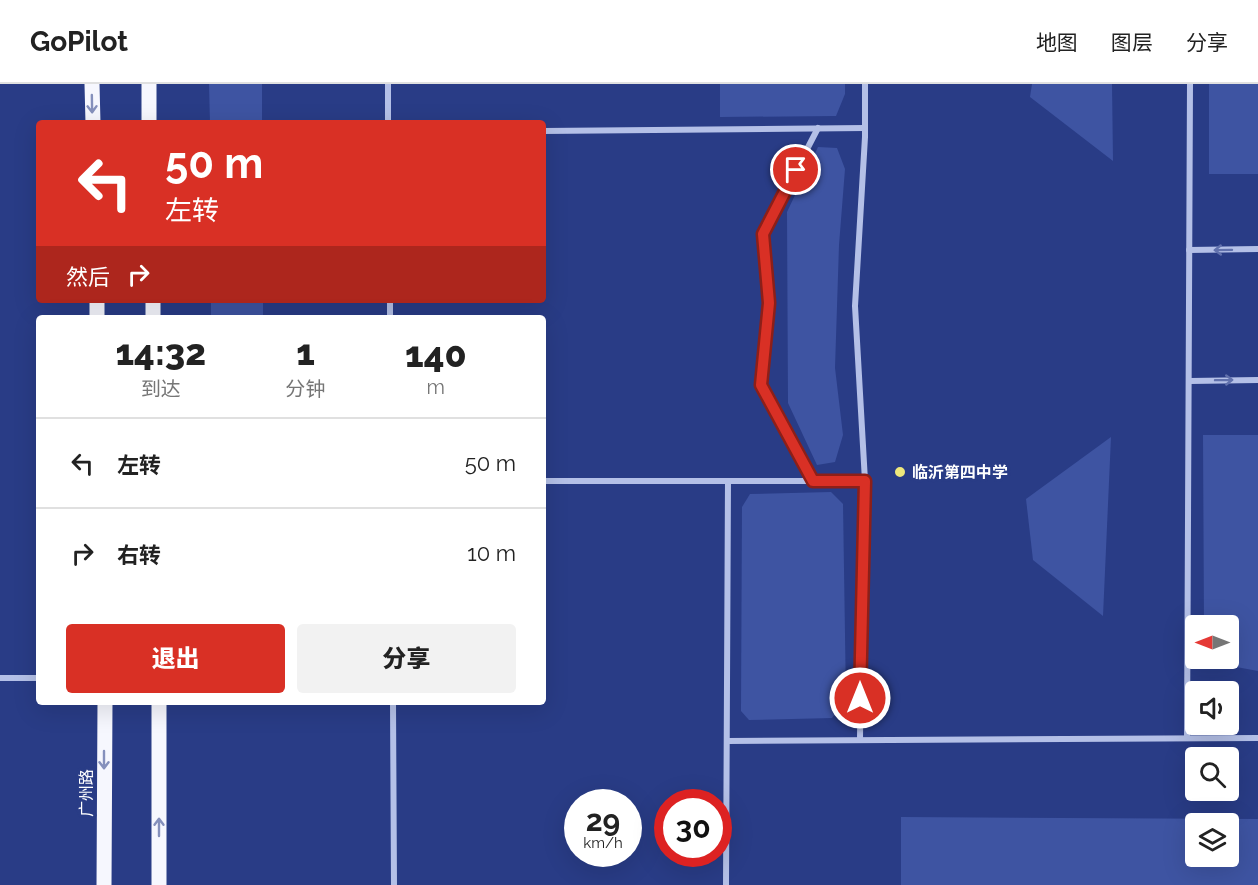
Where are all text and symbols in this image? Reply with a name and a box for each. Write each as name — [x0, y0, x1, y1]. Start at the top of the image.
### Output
text: GoPilot — [30, 25, 128, 58]
text: 地图 — [1036, 30, 1078, 55]
text: 图层 — [1111, 30, 1153, 55]
text: 分享 — [1186, 30, 1228, 55]
one-way arrow — [86, 93, 98, 113]
text: 50 m — [165, 139, 263, 188]
icon: left — [66, 144, 144, 222]
pin — [770, 144, 821, 195]
icon: arrive — [779, 153, 812, 186]
text: 左转 — [165, 195, 219, 226]
one-way arrow — [1214, 244, 1234, 255]
icon: right — [122, 258, 155, 291]
text: 然后 — [66, 264, 110, 290]
text: 14:32 — [115, 331, 206, 373]
text: 1 — [296, 331, 315, 373]
text: 140 — [405, 333, 467, 375]
one-way arrow — [1214, 374, 1234, 386]
text: m — [427, 375, 445, 399]
text: 到达 — [141, 377, 181, 401]
text: 分钟 — [286, 377, 326, 401]
icon: left — [66, 447, 99, 480]
text: 50 m — [465, 450, 516, 476]
text: 左转 — [117, 452, 161, 478]
place label: 临沂第四中学 — [912, 463, 1008, 482]
marker: 临沂第四中学 — [893, 465, 907, 479]
icon: right — [66, 537, 99, 570]
text: 10 m — [467, 540, 516, 566]
text: 右转 — [117, 542, 161, 568]
north arrow — [1185, 615, 1239, 669]
map controls — [1185, 615, 1239, 867]
button: 退出 — [66, 624, 285, 693]
button: 分享 — [297, 624, 516, 693]
position arrow — [828, 666, 892, 730]
button: sound — [1185, 681, 1239, 735]
button: search — [1185, 747, 1239, 801]
one-way arrow — [98, 750, 110, 770]
street label: 广州路 — [77, 769, 96, 817]
speed limit sign: 30 — [654, 789, 732, 867]
text: 29 — [586, 803, 620, 838]
button: layers — [1185, 813, 1239, 867]
one-way arrow — [153, 817, 165, 837]
text: km/h — [583, 834, 623, 852]

